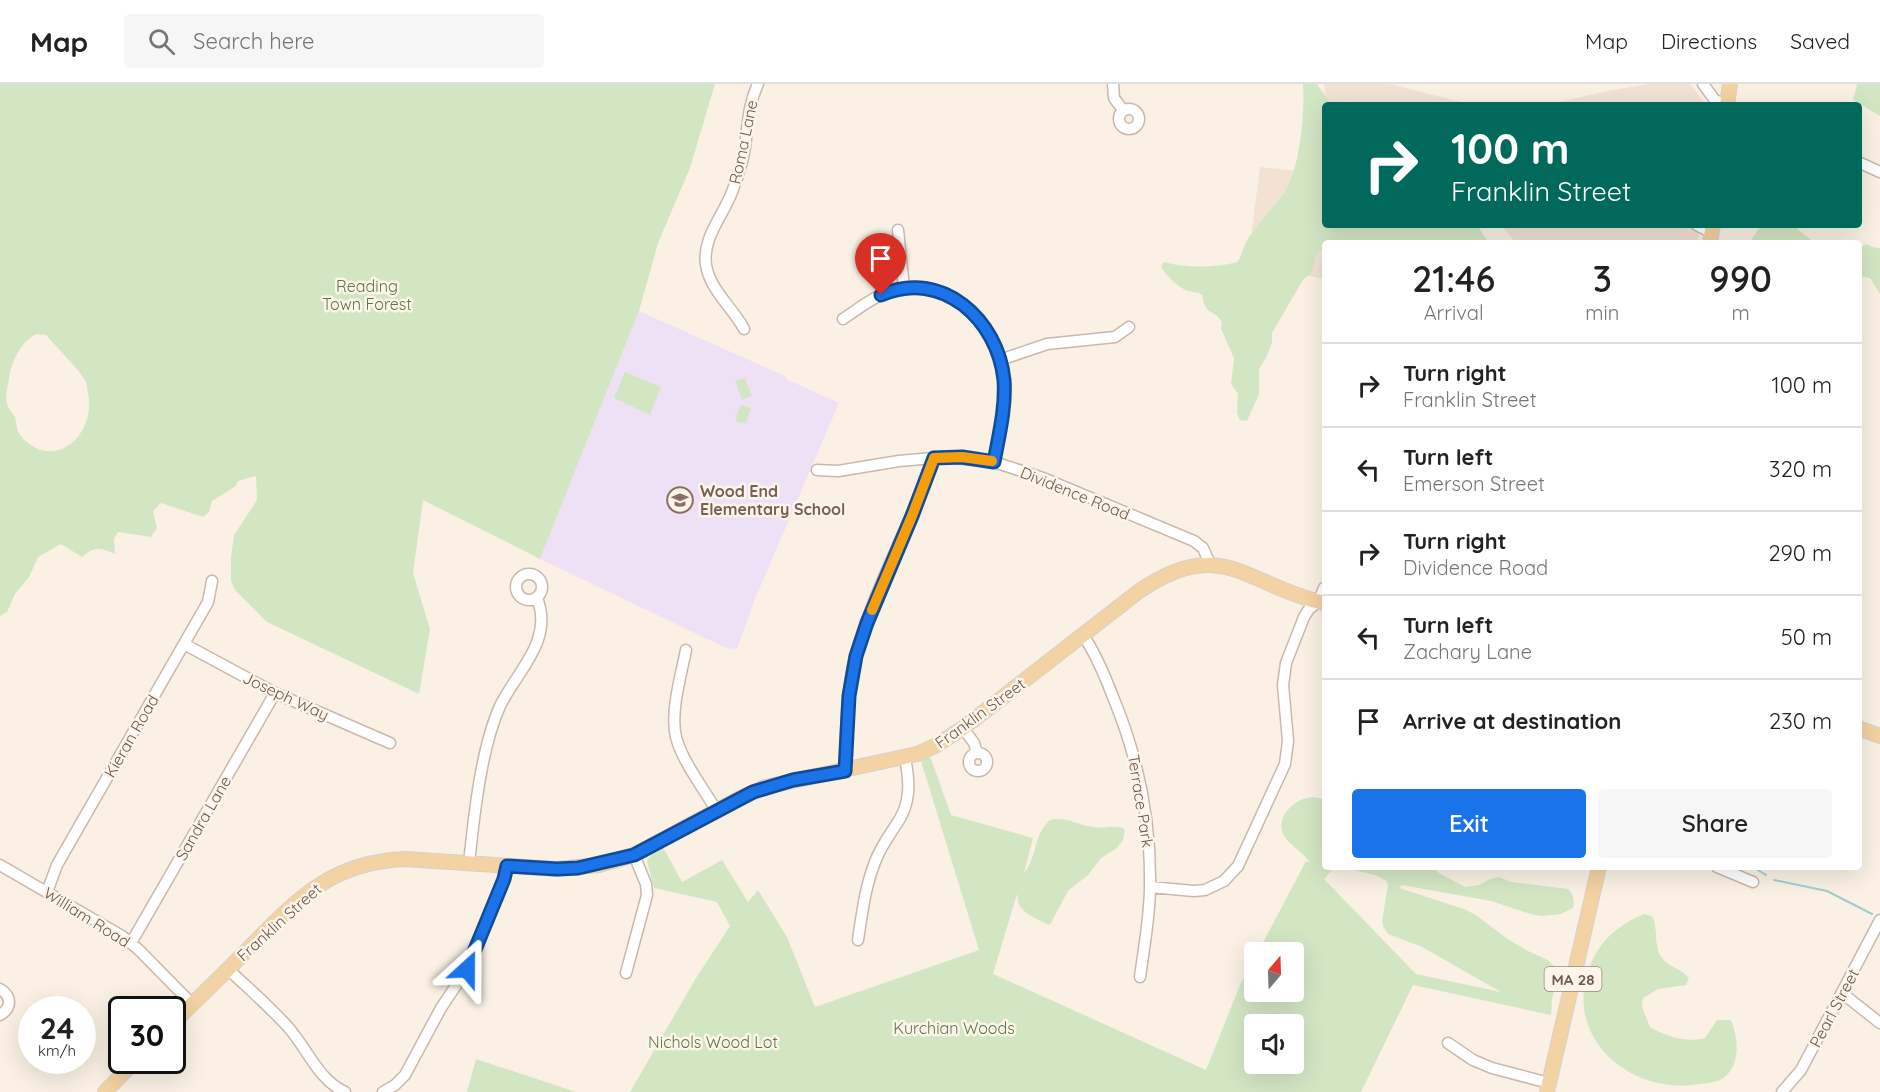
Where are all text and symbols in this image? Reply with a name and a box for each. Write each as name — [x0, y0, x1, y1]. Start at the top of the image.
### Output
search box — [124, 14, 544, 68]
text: Map — [30, 24, 88, 59]
icon: search — [145, 25, 178, 58]
text: Search here — [193, 27, 315, 55]
text: Map — [1585, 28, 1628, 54]
text: Directions — [1661, 28, 1757, 54]
text: Saved — [1790, 28, 1850, 54]
street label: Roma Lane — [724, 98, 762, 186]
text: 100 m — [1451, 122, 1569, 175]
icon: right — [1352, 126, 1430, 204]
text: Franklin Street — [1451, 174, 1631, 208]
pin — [855, 233, 906, 295]
icon: arrive — [864, 242, 897, 275]
text: 21:46 — [1412, 256, 1495, 301]
text: 3 — [1593, 256, 1612, 301]
text: 990 — [1709, 256, 1772, 301]
park label: Reading Town Forest — [322, 276, 412, 314]
text: Arrival — [1424, 300, 1484, 325]
text: min — [1585, 300, 1619, 325]
text: m — [1732, 300, 1750, 325]
text: Turn right — [1403, 359, 1507, 387]
icon: right — [1352, 369, 1385, 402]
text: 100 m — [1772, 371, 1832, 399]
text: Franklin Street — [1403, 387, 1536, 412]
text: Turn left — [1403, 443, 1493, 471]
icon: left — [1352, 453, 1385, 486]
text: 320 m — [1769, 455, 1832, 483]
street label: Dividence Road — [1017, 462, 1133, 524]
text: Emerson Street — [1403, 471, 1545, 496]
place label: Wood End Elementary School — [700, 481, 845, 519]
school or university icon: Wood End Elementary School — [665, 485, 695, 515]
text: Turn right — [1403, 527, 1507, 555]
icon: right — [1352, 537, 1385, 570]
text: 290 m — [1768, 539, 1832, 567]
text: Dividence Road — [1403, 555, 1548, 580]
text: Turn left — [1403, 611, 1493, 639]
icon: left — [1352, 621, 1385, 654]
text: 50 m — [1781, 623, 1832, 651]
text: Zachary Lane — [1403, 639, 1532, 664]
street label: Joseph Way — [240, 667, 332, 725]
street label: Franklin Street — [931, 674, 1029, 752]
street label: Kieran Road — [99, 691, 163, 781]
icon: arrive — [1352, 705, 1385, 738]
text: Arrive at destination — [1403, 707, 1621, 735]
text: 230 m — [1769, 707, 1832, 735]
street label: Terrace Park — [1124, 753, 1158, 849]
street label: Sandra Lane — [171, 772, 235, 864]
button: Exit — [1352, 789, 1586, 858]
button: Share — [1598, 789, 1832, 858]
street label: Franklin Street — [233, 879, 325, 965]
street label: William Road — [40, 883, 134, 951]
position arrow — [435, 937, 499, 1001]
north arrow — [1244, 942, 1304, 1002]
map controls — [1244, 942, 1304, 1074]
street label: Pearl Street — [1805, 965, 1863, 1051]
road number: MA 28 — [1544, 967, 1602, 991]
speed limit sign: 30 — [108, 996, 186, 1074]
text: 24 — [40, 1009, 74, 1047]
button: sound — [1244, 1014, 1304, 1074]
park label: Kurchian Woods — [893, 1018, 1015, 1038]
park label: Nichols Wood Lot — [648, 1032, 778, 1052]
text: km/h — [38, 1041, 76, 1060]

